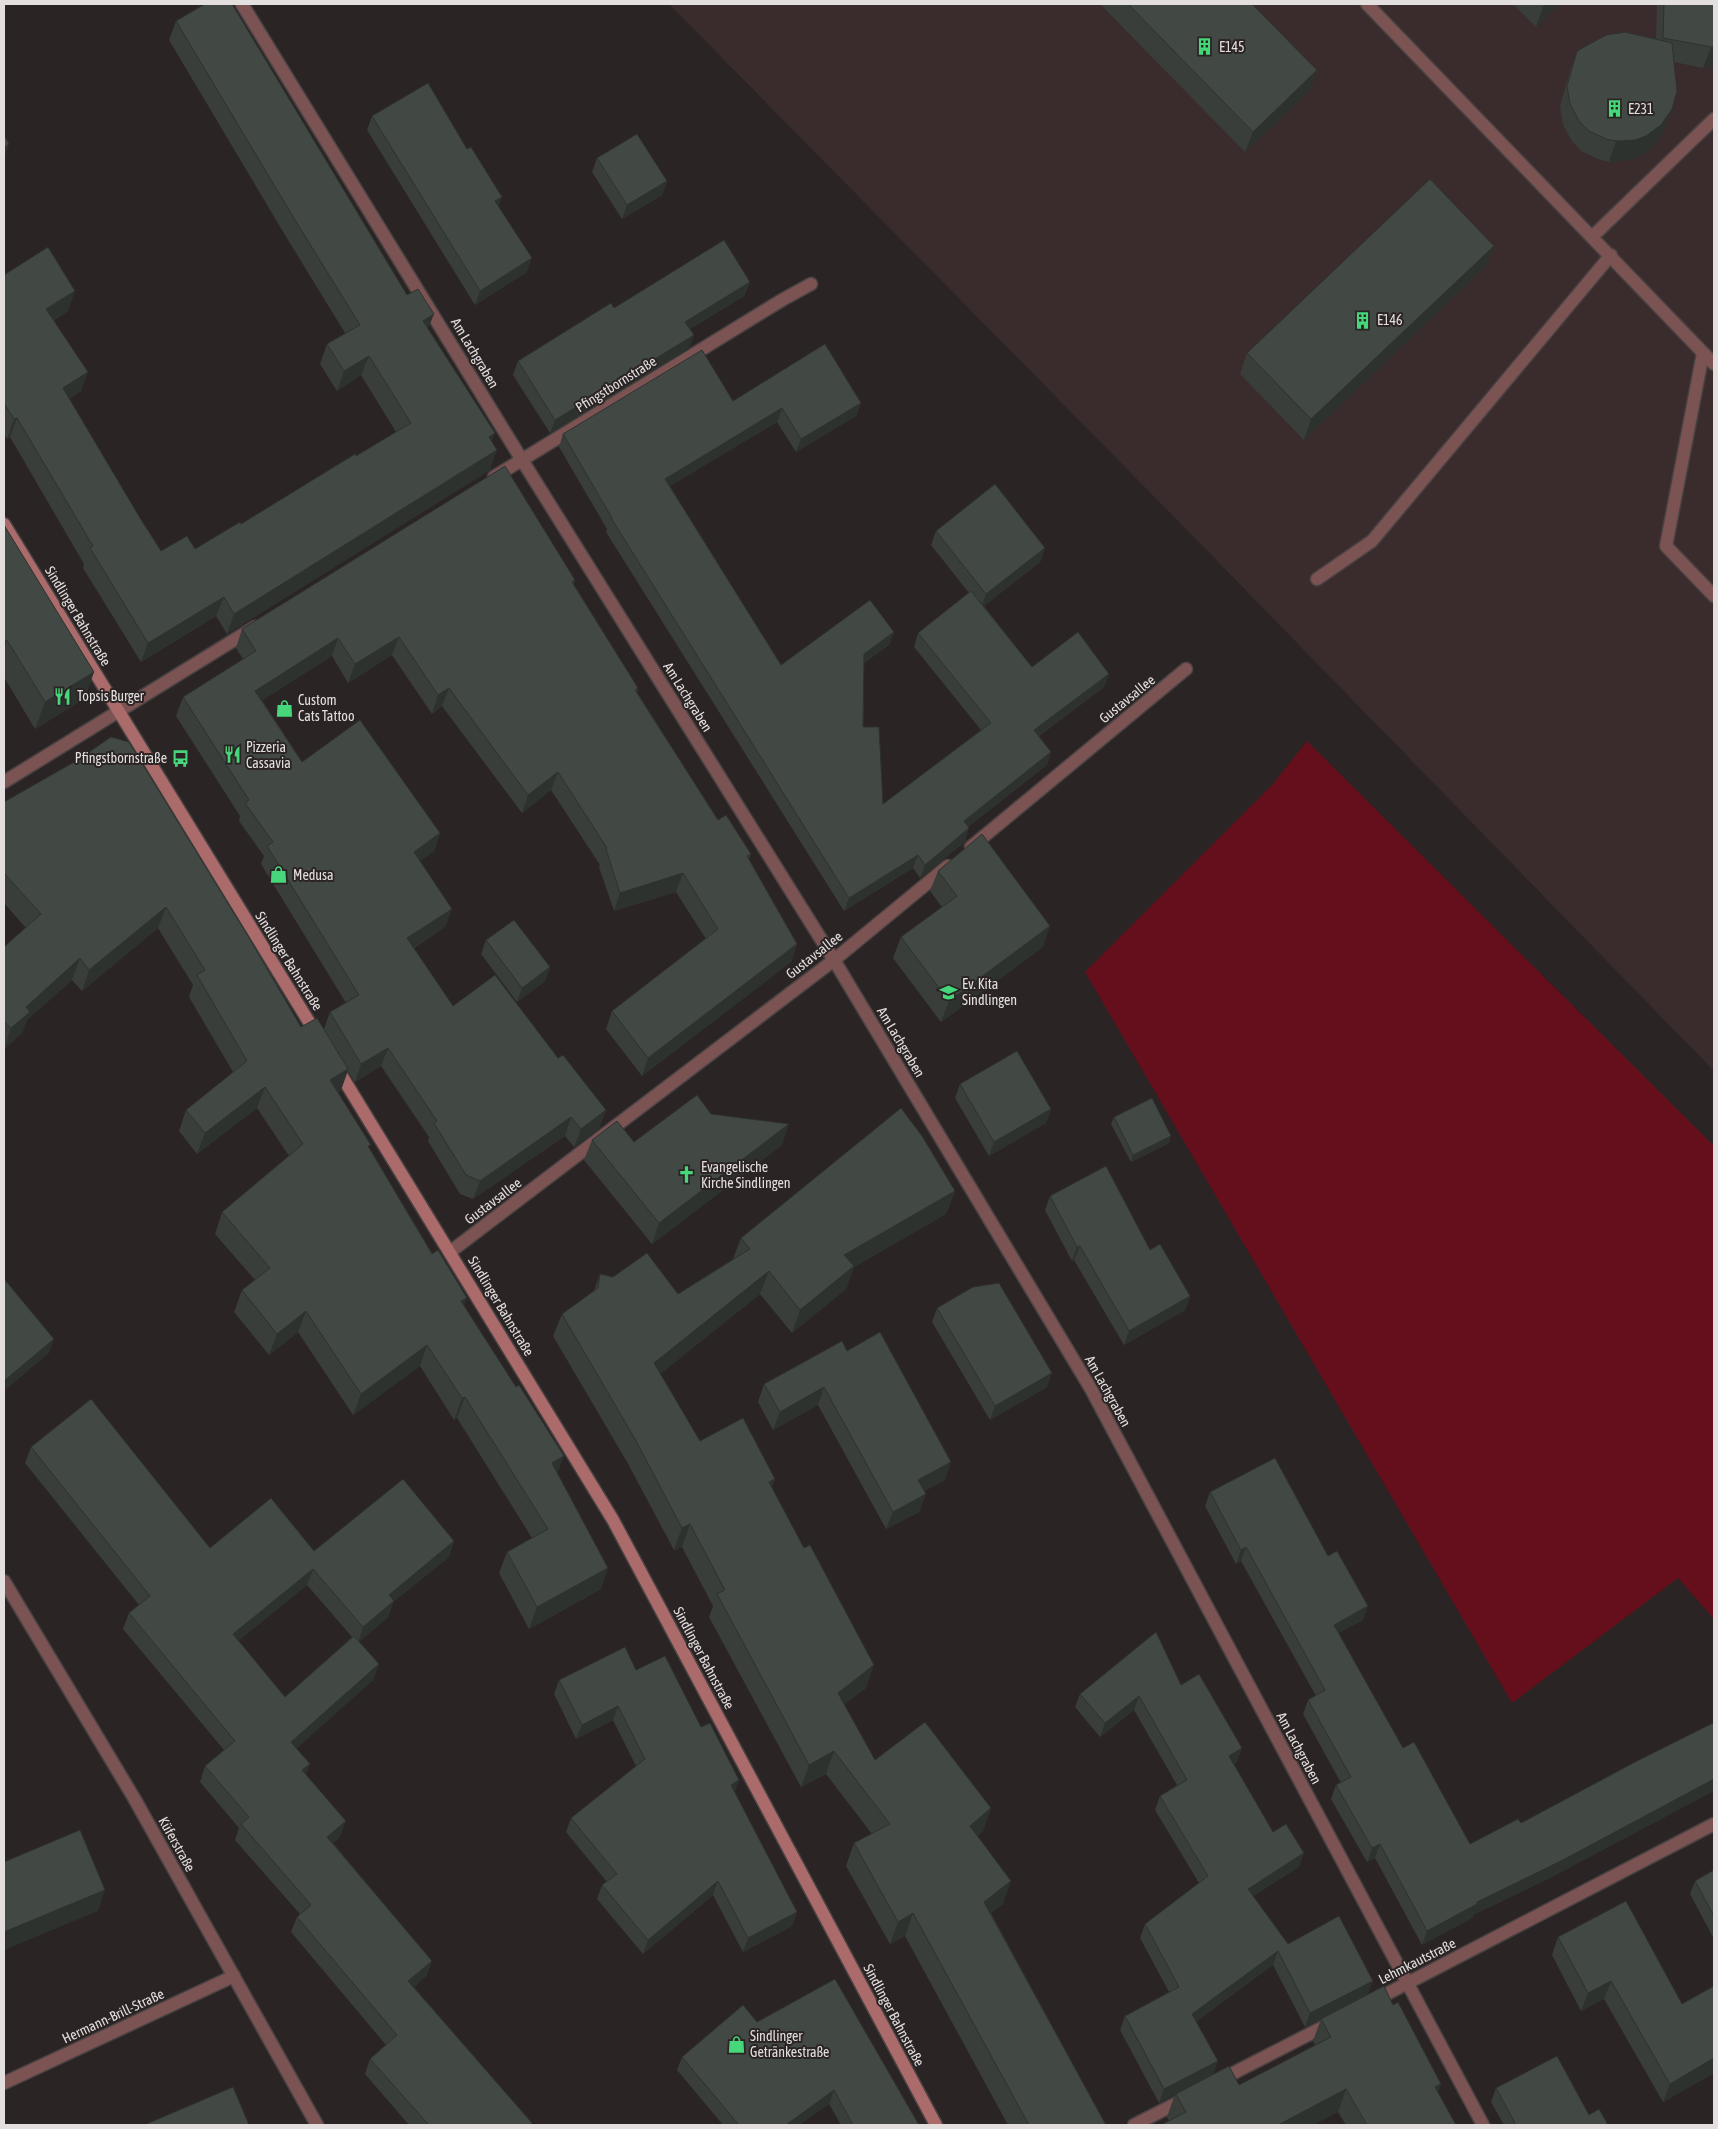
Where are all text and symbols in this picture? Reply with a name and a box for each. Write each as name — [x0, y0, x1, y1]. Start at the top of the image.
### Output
building icon: E145 — [1195, 37, 1215, 57]
place label: E145 — [1219, 39, 1245, 55]
building icon: E231 — [1604, 99, 1624, 119]
place label: E231 — [1628, 101, 1654, 117]
building icon: E146 — [1353, 310, 1373, 330]
place label: E146 — [1377, 312, 1403, 328]
street label: Am Lachgraben — [448, 315, 502, 391]
street label: Pfingstbornstraße — [573, 353, 659, 415]
street label: Sindlinger Bahnstraße — [42, 563, 114, 669]
street label: Am Lachgraben — [660, 659, 716, 735]
street label: Gustavsallee — [1096, 672, 1158, 726]
restaurant icon: Topsis Burger — [53, 686, 73, 706]
place label: Topsis Burger — [77, 688, 145, 704]
place label: Custom Cats Tattoo — [298, 692, 354, 724]
shop icon: Custom Cats Tattoo — [274, 698, 294, 718]
place label: Pizzeria Cassavia — [246, 739, 291, 771]
restaurant icon: Pizzeria Cassavia — [222, 745, 242, 765]
bus stop icon: Pfingstbornstraße — [171, 748, 191, 768]
place label: Pfingstbornstraße — [75, 750, 167, 766]
shop icon: Medusa — [269, 865, 289, 885]
place label: Medusa — [293, 867, 334, 883]
street label: Sindlinger Bahnstraße — [252, 909, 326, 1013]
street label: Gustavsallee — [783, 928, 845, 982]
place label: Ev. Kita Sindlingen — [962, 976, 1017, 1008]
school or university icon: Ev. Kita Sindlingen — [938, 982, 958, 1002]
street label: Am Lachgraben — [874, 1004, 928, 1080]
place label: Evangelische Kirche Sindlingen — [701, 1159, 791, 1191]
church icon: Evangelische Kirche Sindlingen — [677, 1165, 697, 1185]
street label: Gustavsallee — [462, 1175, 524, 1227]
street label: Sindlinger Bahnstraße — [465, 1253, 537, 1359]
street label: Am Lachgraben — [1082, 1353, 1134, 1429]
street label: Sindlinger Bahnstraße — [670, 1604, 738, 1712]
street label: Am Lachgraben — [1273, 1709, 1325, 1787]
street label: Küferstraße — [155, 1814, 199, 1874]
street label: Lehmkautstraße — [1376, 1935, 1458, 1987]
street label: Sindlinger Bahnstraße — [860, 1961, 928, 2069]
street label: Hermann-Brill-Straße — [60, 1985, 166, 2047]
place label: Sindlinger Getränkestraße — [750, 2028, 829, 2060]
shop icon: Sindlinger Getränkestraße — [726, 2034, 746, 2054]

